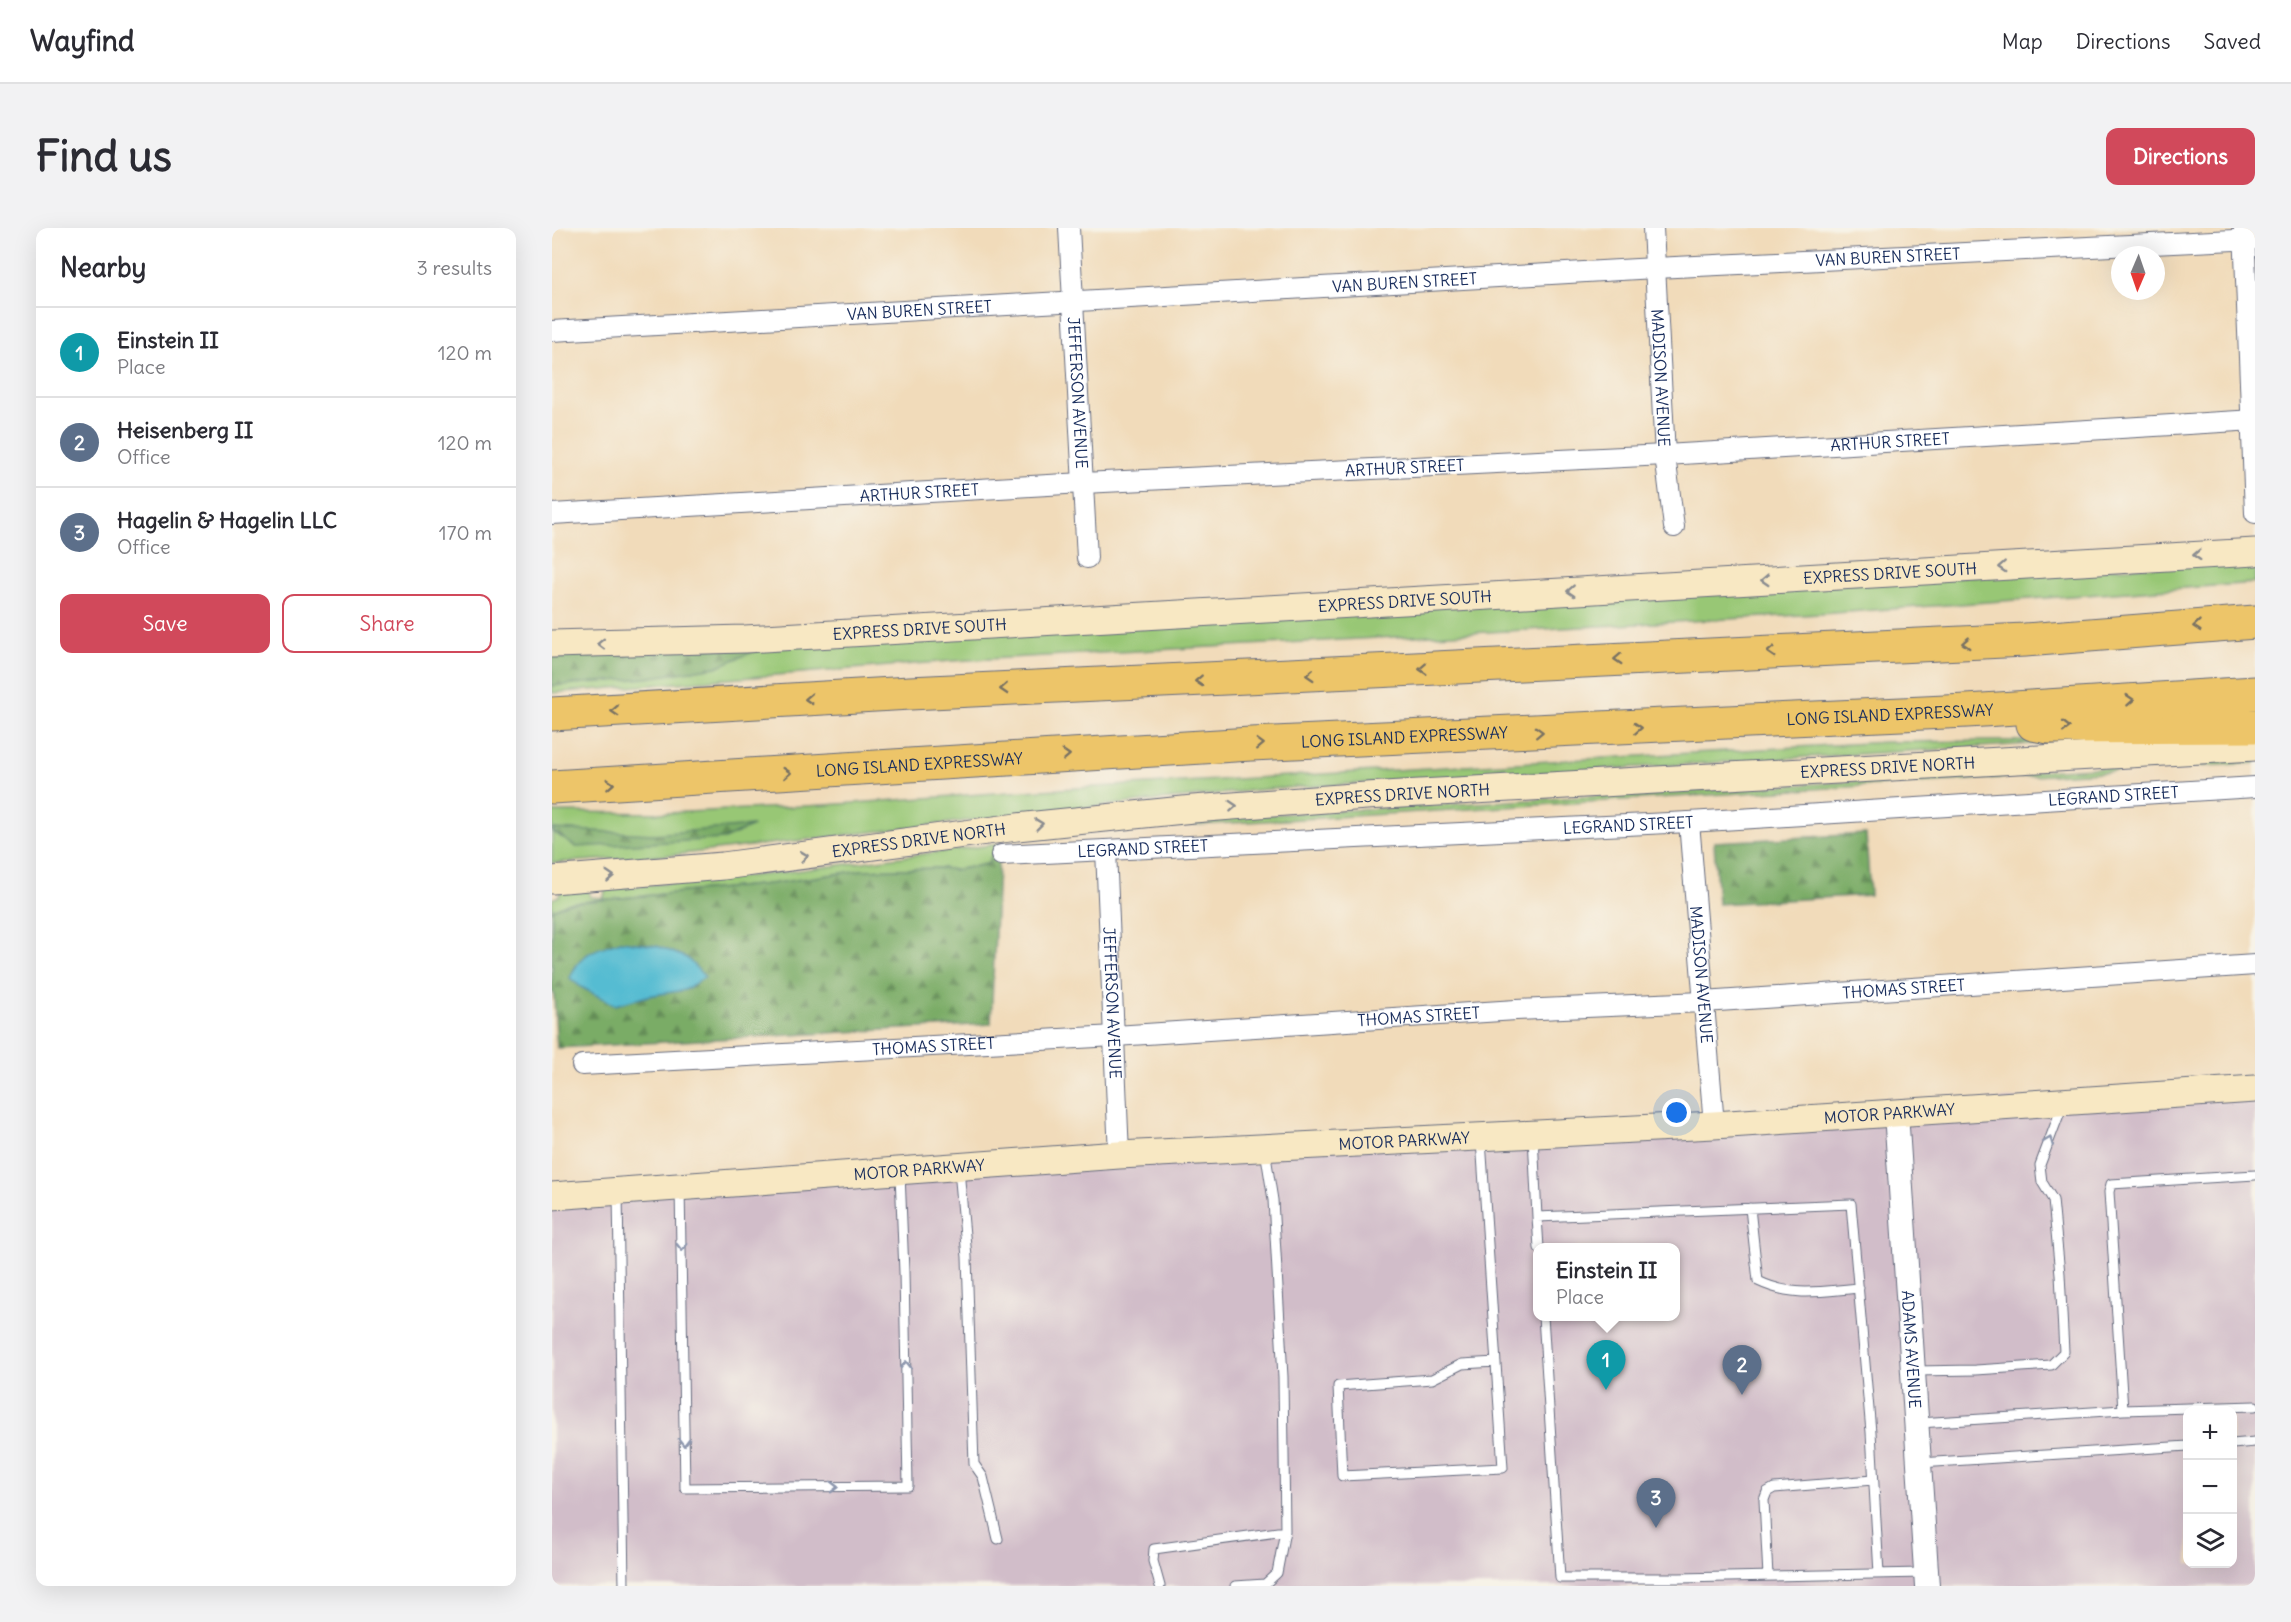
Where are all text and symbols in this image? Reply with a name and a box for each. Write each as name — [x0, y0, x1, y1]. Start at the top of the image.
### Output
text: Wayfind — [30, 23, 134, 59]
text: Map — [2002, 28, 2043, 55]
text: Directions — [2076, 28, 2170, 55]
text: Saved — [2203, 28, 2261, 55]
button: Directions — [2106, 128, 2255, 185]
text: Find us — [36, 130, 172, 182]
street label: VAN BUREN STREET — [1815, 243, 1961, 270]
north arrow — [2111, 246, 2165, 300]
text: Nearby — [60, 251, 146, 284]
text: 3 results — [416, 255, 492, 280]
street label: VAN BUREN STREET — [1332, 268, 1478, 296]
street label: VAN BUREN STREET — [846, 296, 992, 324]
street label: MADISON AVENUE — [1647, 308, 1675, 447]
street label: JEFFERSON AVENUE — [1064, 316, 1092, 469]
text: Einstein II — [117, 326, 219, 354]
text: 1 — [76, 340, 83, 365]
text: 120 m — [438, 340, 492, 365]
text: Place — [117, 354, 165, 379]
text: Heisenberg II — [117, 416, 253, 444]
street label: ARTHUR STREET — [1830, 428, 1950, 455]
text: 2 — [74, 430, 85, 455]
text: 120 m — [438, 430, 492, 455]
text: Office — [117, 444, 171, 469]
street label: ARTHUR STREET — [1345, 455, 1465, 480]
street label: ARTHUR STREET — [859, 479, 980, 506]
text: Hagelin & Hagelin LLC — [117, 506, 337, 534]
text: 3 — [74, 520, 85, 545]
text: 170 m — [439, 520, 492, 545]
text: Office — [117, 534, 171, 559]
one-way arrow — [2192, 549, 2201, 562]
street label: EXPRESS DRIVE SOUTH — [1803, 558, 1977, 588]
one-way arrow — [1997, 560, 2006, 573]
one-way arrow — [1761, 573, 1770, 586]
one-way arrow — [1566, 585, 1575, 598]
street label: EXPRESS DRIVE SOUTH — [1317, 586, 1492, 616]
button: Save — [60, 594, 270, 653]
button: Share — [282, 594, 492, 653]
street label: EXPRESS DRIVE SOUTH — [832, 614, 1007, 644]
one-way arrow — [2192, 620, 2201, 633]
one-way arrow — [1962, 636, 1971, 649]
one-way arrow — [597, 638, 606, 650]
one-way arrow — [1767, 645, 1776, 658]
one-way arrow — [1614, 653, 1623, 666]
one-way arrow — [1419, 663, 1428, 676]
one-way arrow — [1305, 669, 1314, 682]
one-way arrow — [1194, 674, 1203, 687]
one-way arrow — [1000, 683, 1009, 696]
one-way arrow — [805, 693, 814, 706]
one-way arrow — [2125, 694, 2134, 707]
street label: LONG ISLAND EXPRESSWAY — [1786, 699, 1994, 729]
one-way arrow — [610, 704, 619, 717]
one-way arrow — [1634, 721, 1643, 734]
one-way arrow — [2061, 721, 2070, 733]
street label: LONG ISLAND EXPRESSWAY — [1301, 722, 1509, 752]
one-way arrow — [1535, 726, 1544, 739]
one-way arrow — [1256, 738, 1265, 750]
street label: LONG ISLAND EXPRESSWAY — [815, 748, 1023, 781]
one-way arrow — [1061, 749, 1070, 762]
street label: EXPRESS DRIVE NORTH — [1800, 752, 1976, 782]
one-way arrow — [783, 766, 792, 779]
one-way arrow — [606, 777, 615, 790]
street label: EXPRESS DRIVE NORTH — [1314, 779, 1490, 810]
street label: LEGRAND STREET — [2048, 782, 2179, 810]
one-way arrow — [1229, 799, 1238, 812]
street label: LEGRAND STREET — [1563, 812, 1694, 838]
street label: EXPRESS DRIVE NORTH — [831, 819, 1007, 861]
one-way arrow — [1035, 819, 1044, 831]
street label: LEGRAND STREET — [1077, 835, 1209, 861]
one-way arrow — [800, 851, 809, 863]
one-way arrow — [606, 869, 615, 882]
street label: MADISON AVENUE — [1686, 905, 1717, 1044]
street label: JEFFERSON AVENUE — [1099, 926, 1126, 1079]
street label: THOMAS STREET — [1842, 974, 1966, 1003]
street label: THOMAS STREET — [1357, 1002, 1481, 1030]
street label: THOMAS STREET — [872, 1033, 995, 1059]
your location — [1662, 1098, 1691, 1127]
street label: MOTOR PARKWAY — [1823, 1099, 1956, 1128]
street label: MOTOR PARKWAY — [1338, 1127, 1470, 1154]
one-way arrow — [2042, 1137, 2054, 1148]
street label: MOTOR PARKWAY — [853, 1155, 985, 1184]
one-way arrow — [676, 1242, 688, 1251]
popup — [1533, 1243, 1680, 1321]
text: Einstein II — [1556, 1256, 1657, 1284]
text: Place — [1556, 1284, 1604, 1309]
street label: ADAMS AVENUE — [1898, 1290, 1925, 1409]
pin: 1 — [1586, 1340, 1626, 1390]
pin: 2 — [1722, 1346, 1762, 1395]
one-way arrow — [900, 1361, 912, 1370]
map controls — [2183, 1406, 2237, 1568]
button: + — [2183, 1406, 2237, 1460]
one-way arrow — [678, 1437, 690, 1446]
button: − — [2183, 1460, 2237, 1514]
pin: 3 — [1636, 1478, 1676, 1528]
one-way arrow — [829, 1480, 838, 1493]
button: layers — [2183, 1514, 2237, 1568]

